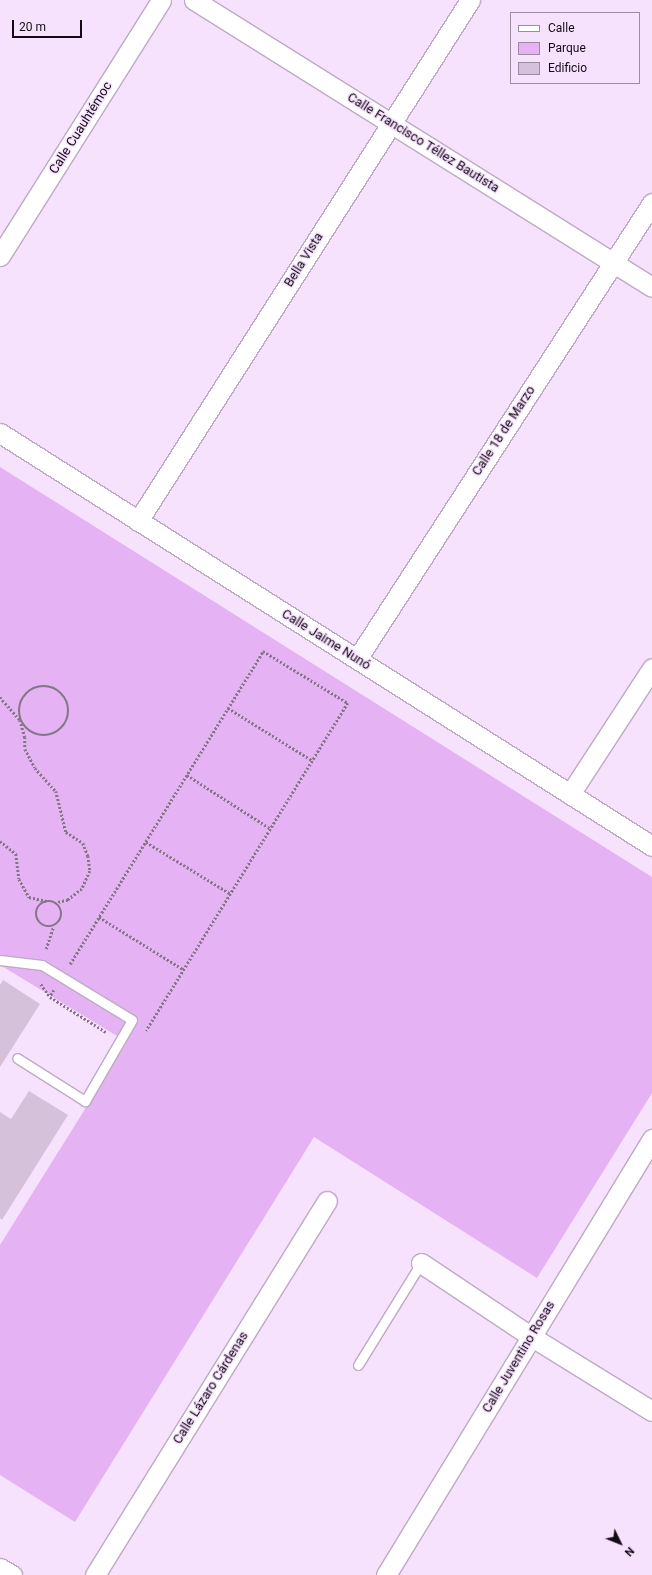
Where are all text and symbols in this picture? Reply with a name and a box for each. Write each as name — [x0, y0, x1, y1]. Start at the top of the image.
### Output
scale bar — [14, 12, 84, 38]
legend — [510, 12, 640, 84]
text: 20 m — [19, 20, 46, 34]
text: Calle — [548, 21, 575, 35]
text: Parque — [548, 41, 586, 55]
text: Edificio — [548, 61, 587, 75]
street label: Calle Cuauhtémoc — [46, 79, 116, 177]
street label: Calle Francisco Téllez Bautista — [344, 90, 502, 196]
street label: Bella Vista — [281, 230, 327, 290]
street label: Calle 18 de Marzo — [469, 383, 539, 479]
street label: Calle Jaime Nunó — [279, 606, 373, 674]
street label: Calle Juventino Rosas — [479, 1298, 559, 1416]
street label: Calle Lázaro Cárdenas — [170, 1329, 252, 1447]
north arrow — [600, 1523, 640, 1563]
text: N — [622, 1544, 637, 1559]

